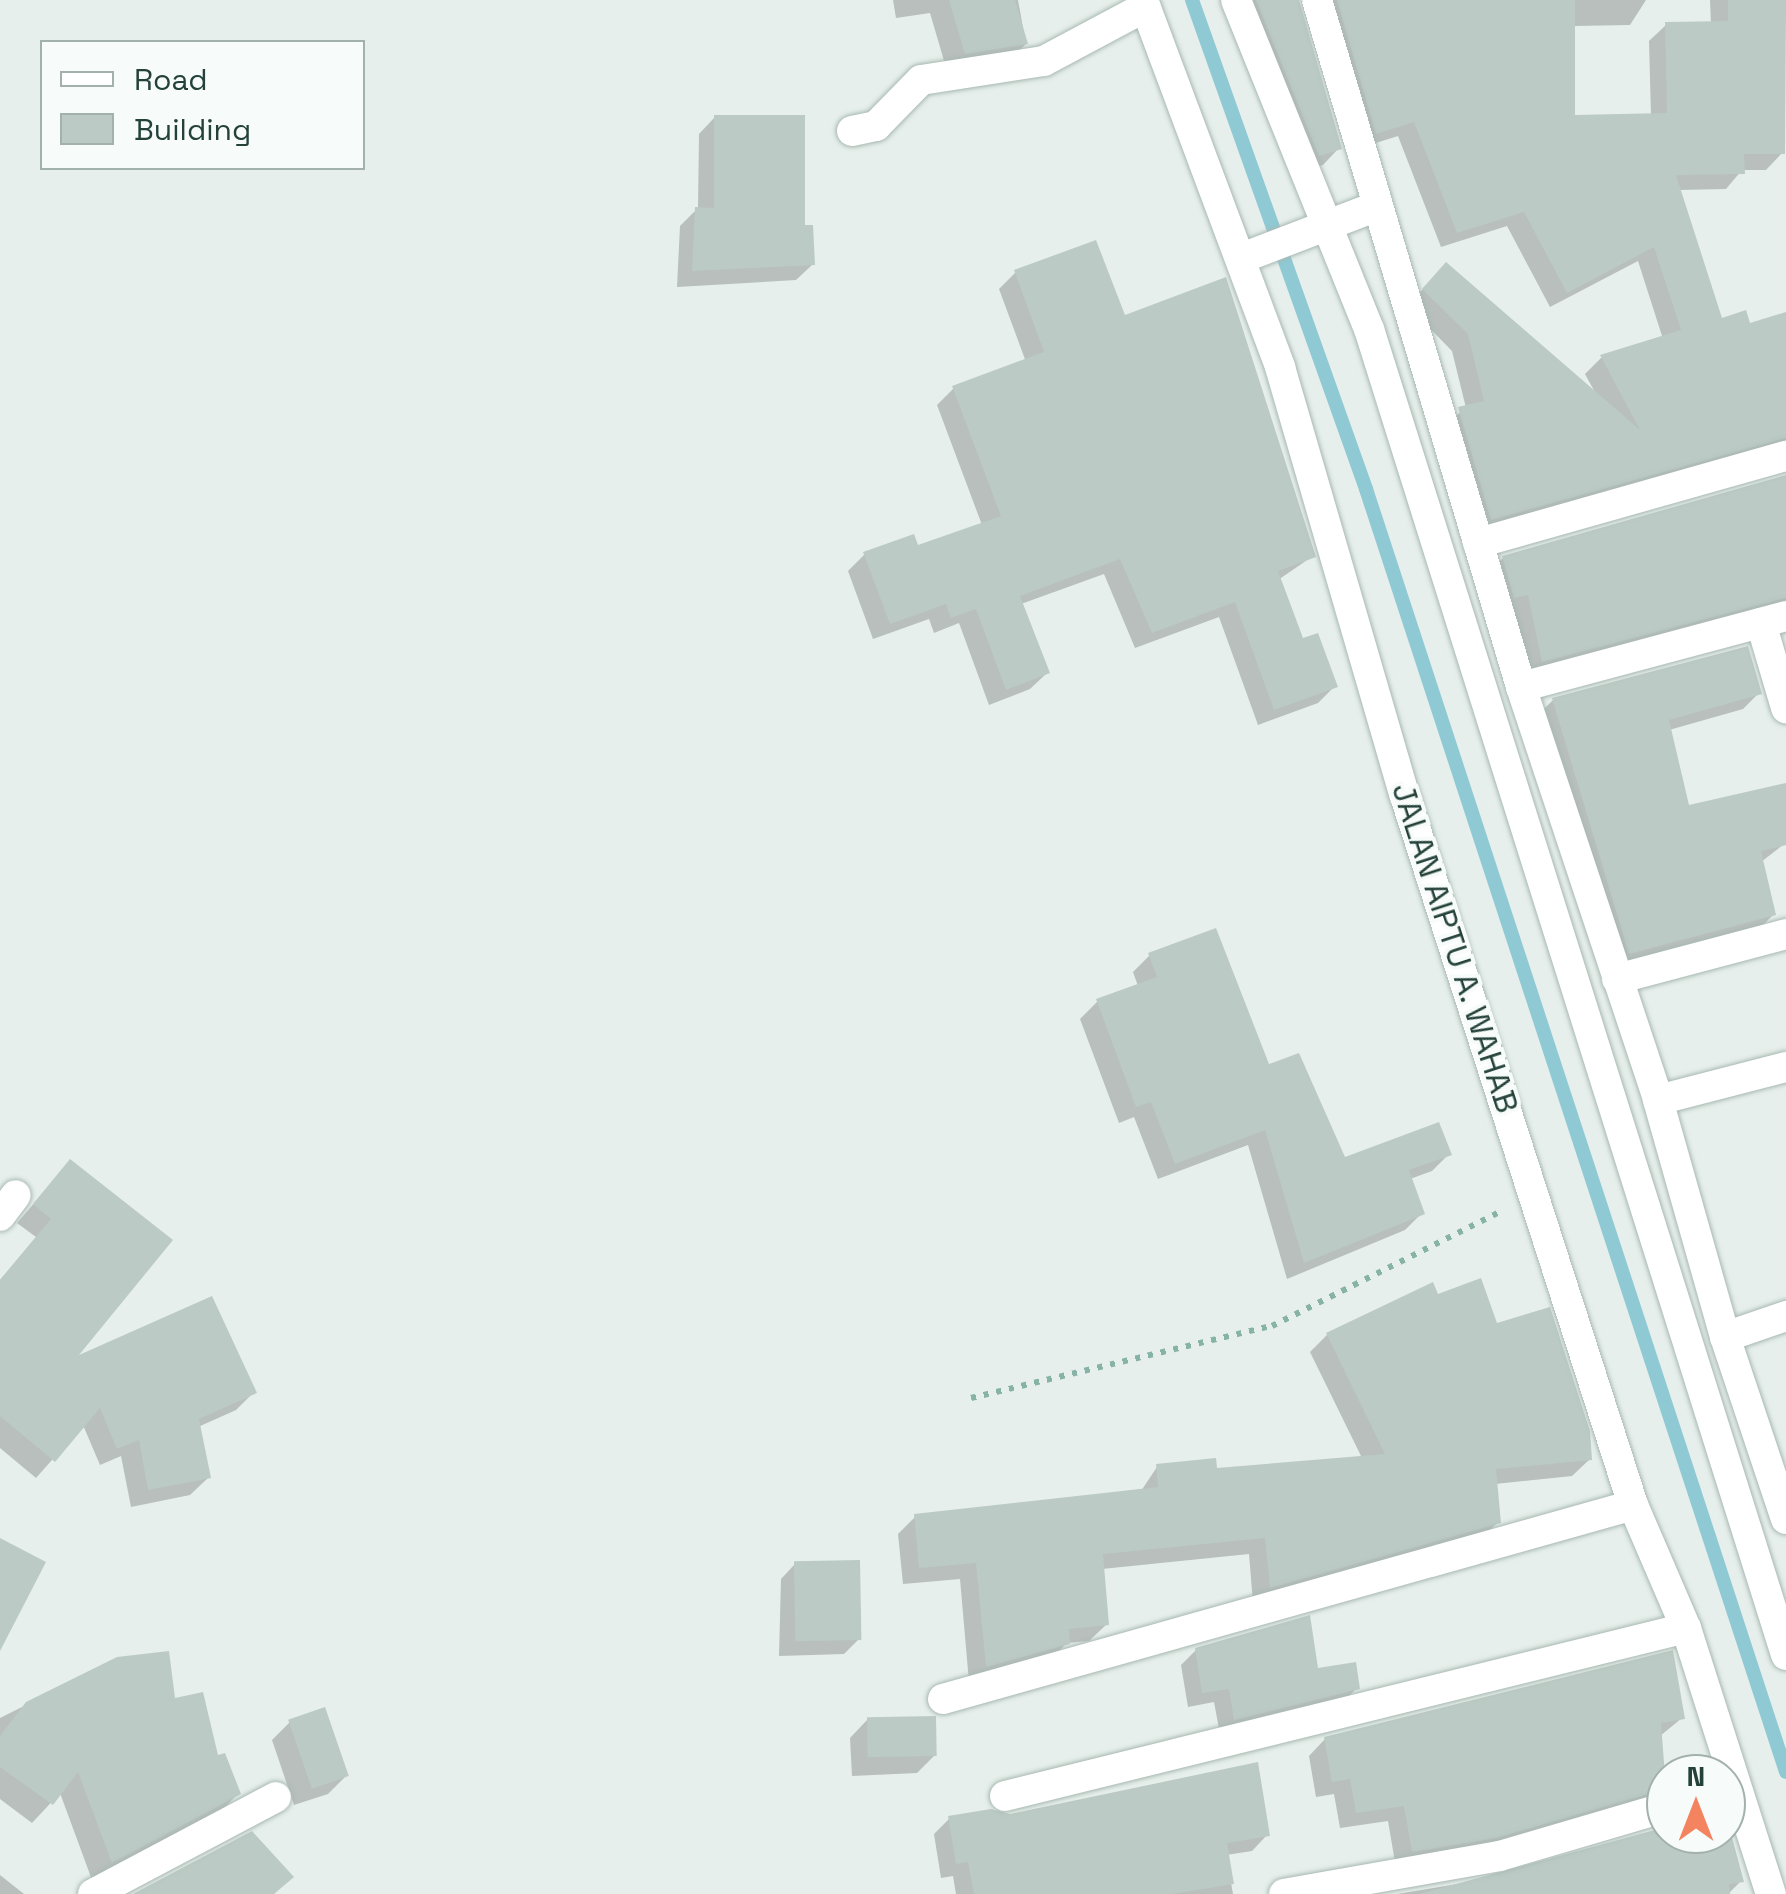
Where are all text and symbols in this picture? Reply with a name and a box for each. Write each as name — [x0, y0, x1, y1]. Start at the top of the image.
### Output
legend — [40, 40, 365, 170]
text: Road — [134, 60, 208, 99]
text: Building — [134, 110, 251, 149]
street label: JALAN AIPTU A. WAHAB — [1383, 777, 1527, 1119]
north arrow — [1646, 1754, 1746, 1854]
text: N — [1687, 1758, 1705, 1794]

